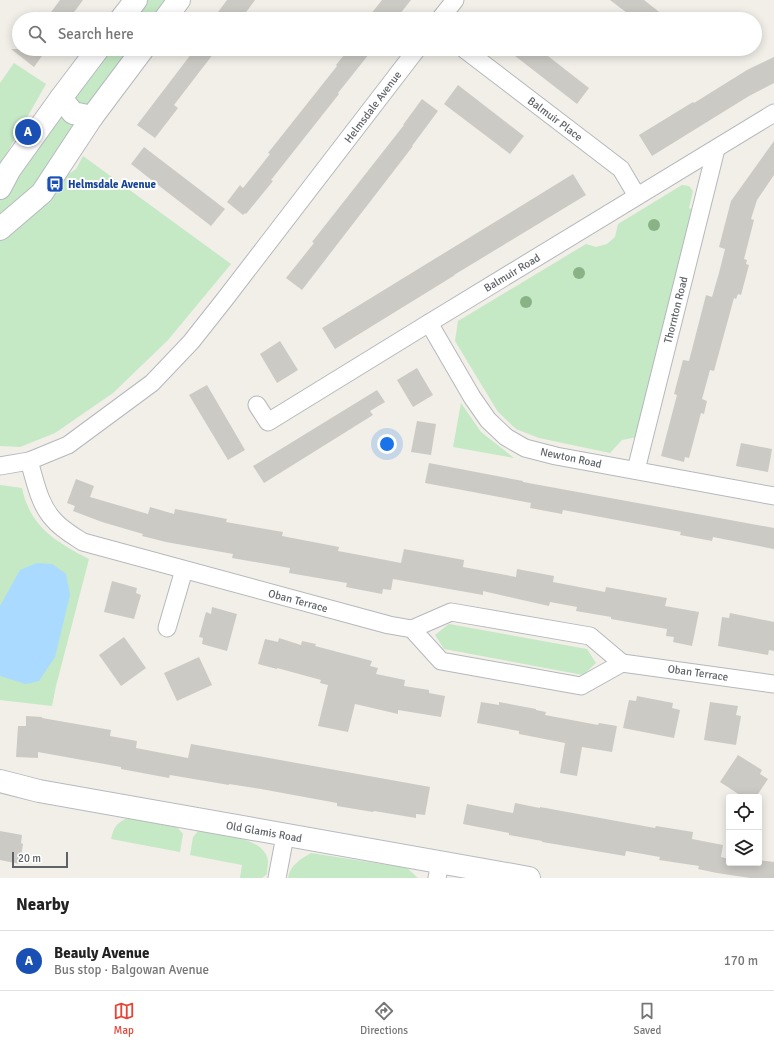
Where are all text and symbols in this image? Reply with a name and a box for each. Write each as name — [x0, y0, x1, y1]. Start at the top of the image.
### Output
search box — [12, 12, 762, 56]
icon: search — [26, 23, 48, 45]
text: Search here — [58, 25, 134, 43]
street label: Helmsdale Avenue — [342, 69, 404, 145]
street label: Balmuir Place — [525, 94, 585, 144]
pin: A — [15, 117, 41, 147]
bus stop icon: Helmsdale Avenue — [45, 174, 65, 194]
place label: Helmsdale Avenue — [68, 178, 156, 191]
street label: Balmuir Road — [482, 251, 543, 295]
street label: Thornton Road — [661, 275, 691, 345]
your location — [377, 434, 397, 454]
street label: Newton Road — [539, 445, 603, 471]
street label: Oban Terrace — [267, 587, 329, 615]
street label: Oban Terrace — [667, 662, 729, 684]
map controls — [726, 794, 762, 866]
button: locate — [726, 794, 762, 830]
street label: Old Glamis Road — [225, 819, 303, 845]
button: layers — [726, 830, 762, 866]
scale bar — [12, 850, 68, 869]
text: 20 m — [18, 852, 41, 865]
text: Nearby — [16, 894, 69, 915]
text: Beauly Avenue — [54, 944, 150, 962]
text: A — [25, 953, 33, 969]
text: 170 m — [724, 953, 758, 969]
text: Bus stop · Balgowan Avenue — [54, 962, 209, 978]
tab: Map — [113, 1000, 135, 1037]
tab: Directions — [360, 1000, 408, 1037]
tab: Saved — [634, 1000, 661, 1037]

